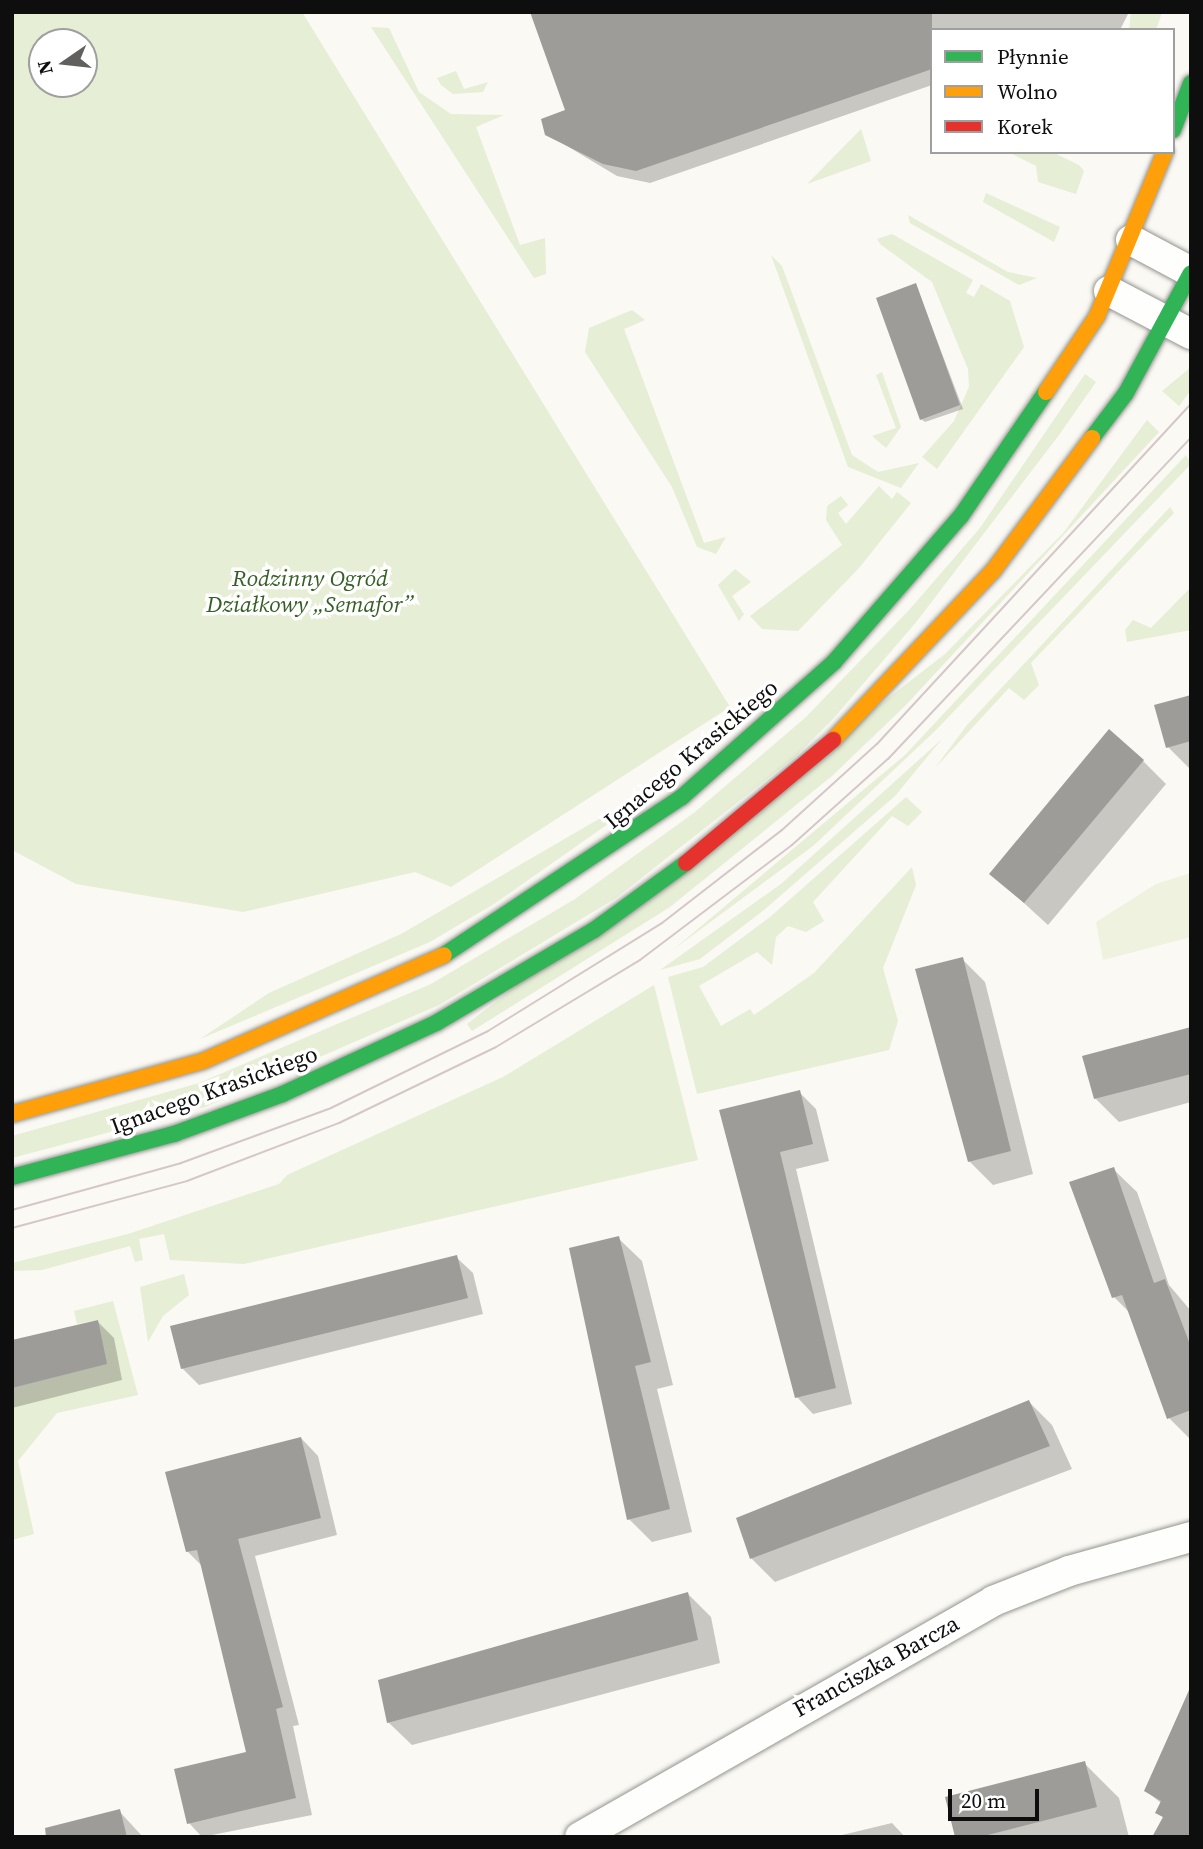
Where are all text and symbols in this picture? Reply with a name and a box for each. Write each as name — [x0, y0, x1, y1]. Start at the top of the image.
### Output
north arrow — [28, 28, 98, 98]
legend — [930, 28, 1175, 154]
text: Płynnie — [997, 42, 1069, 71]
text: N — [30, 58, 59, 77]
text: Wolno — [997, 77, 1058, 106]
text: Korek — [997, 112, 1053, 141]
park label: Rodzinny Ogród Działkowy „Semafor” — [206, 564, 414, 618]
street label: Ignacego Krasickiego — [599, 673, 783, 835]
street label: Ignacego Krasickiego — [107, 1040, 321, 1140]
street label: Franciszka Barcza — [788, 1609, 964, 1723]
scale bar — [951, 1776, 1042, 1820]
text: 20 m — [961, 1786, 1006, 1815]

